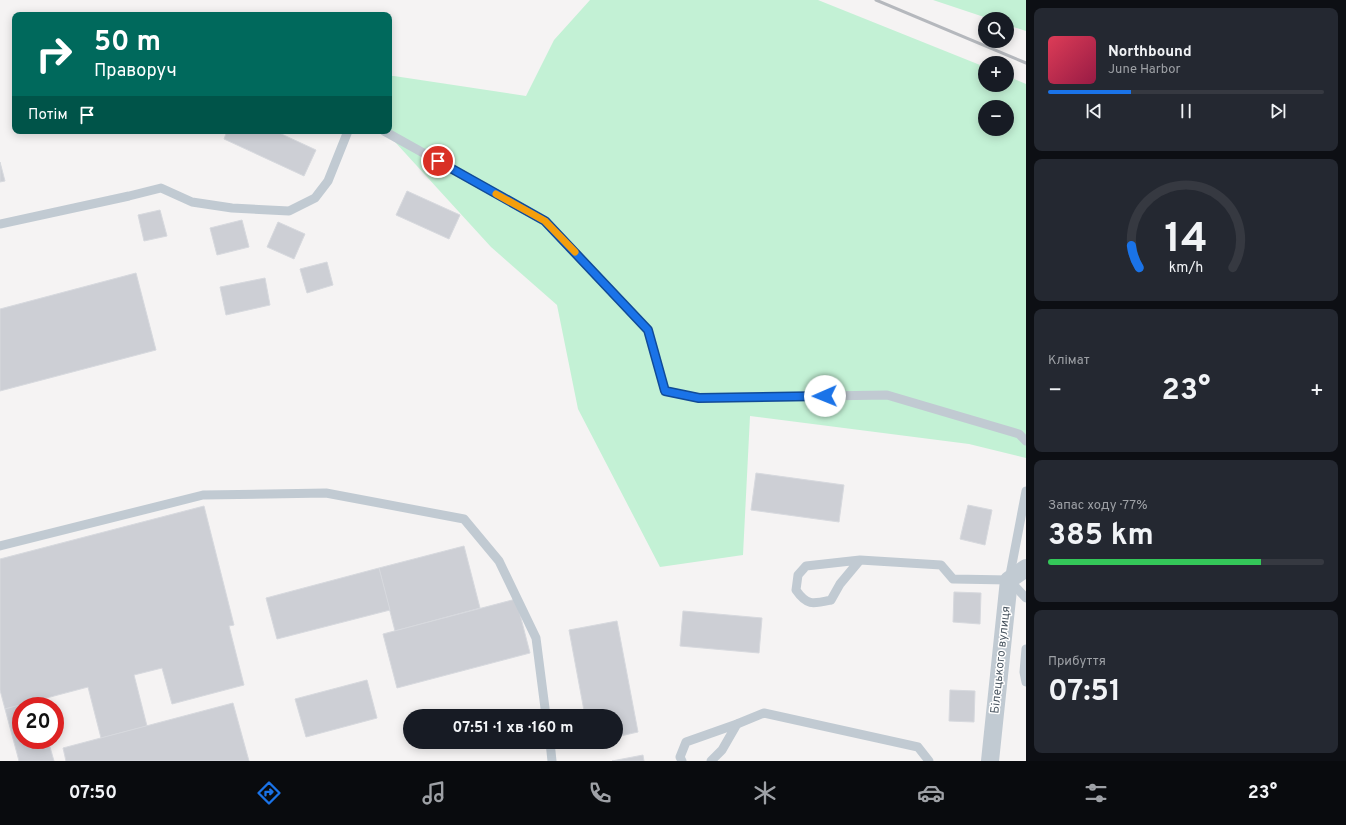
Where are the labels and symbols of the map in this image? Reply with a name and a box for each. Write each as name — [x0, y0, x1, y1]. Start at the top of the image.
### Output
pin — [421, 144, 455, 178]
position arrow — [804, 375, 846, 417]
street label: Білецького вулиця — [987, 605, 1015, 715]
speed limit sign: 20 — [12, 697, 64, 749]

